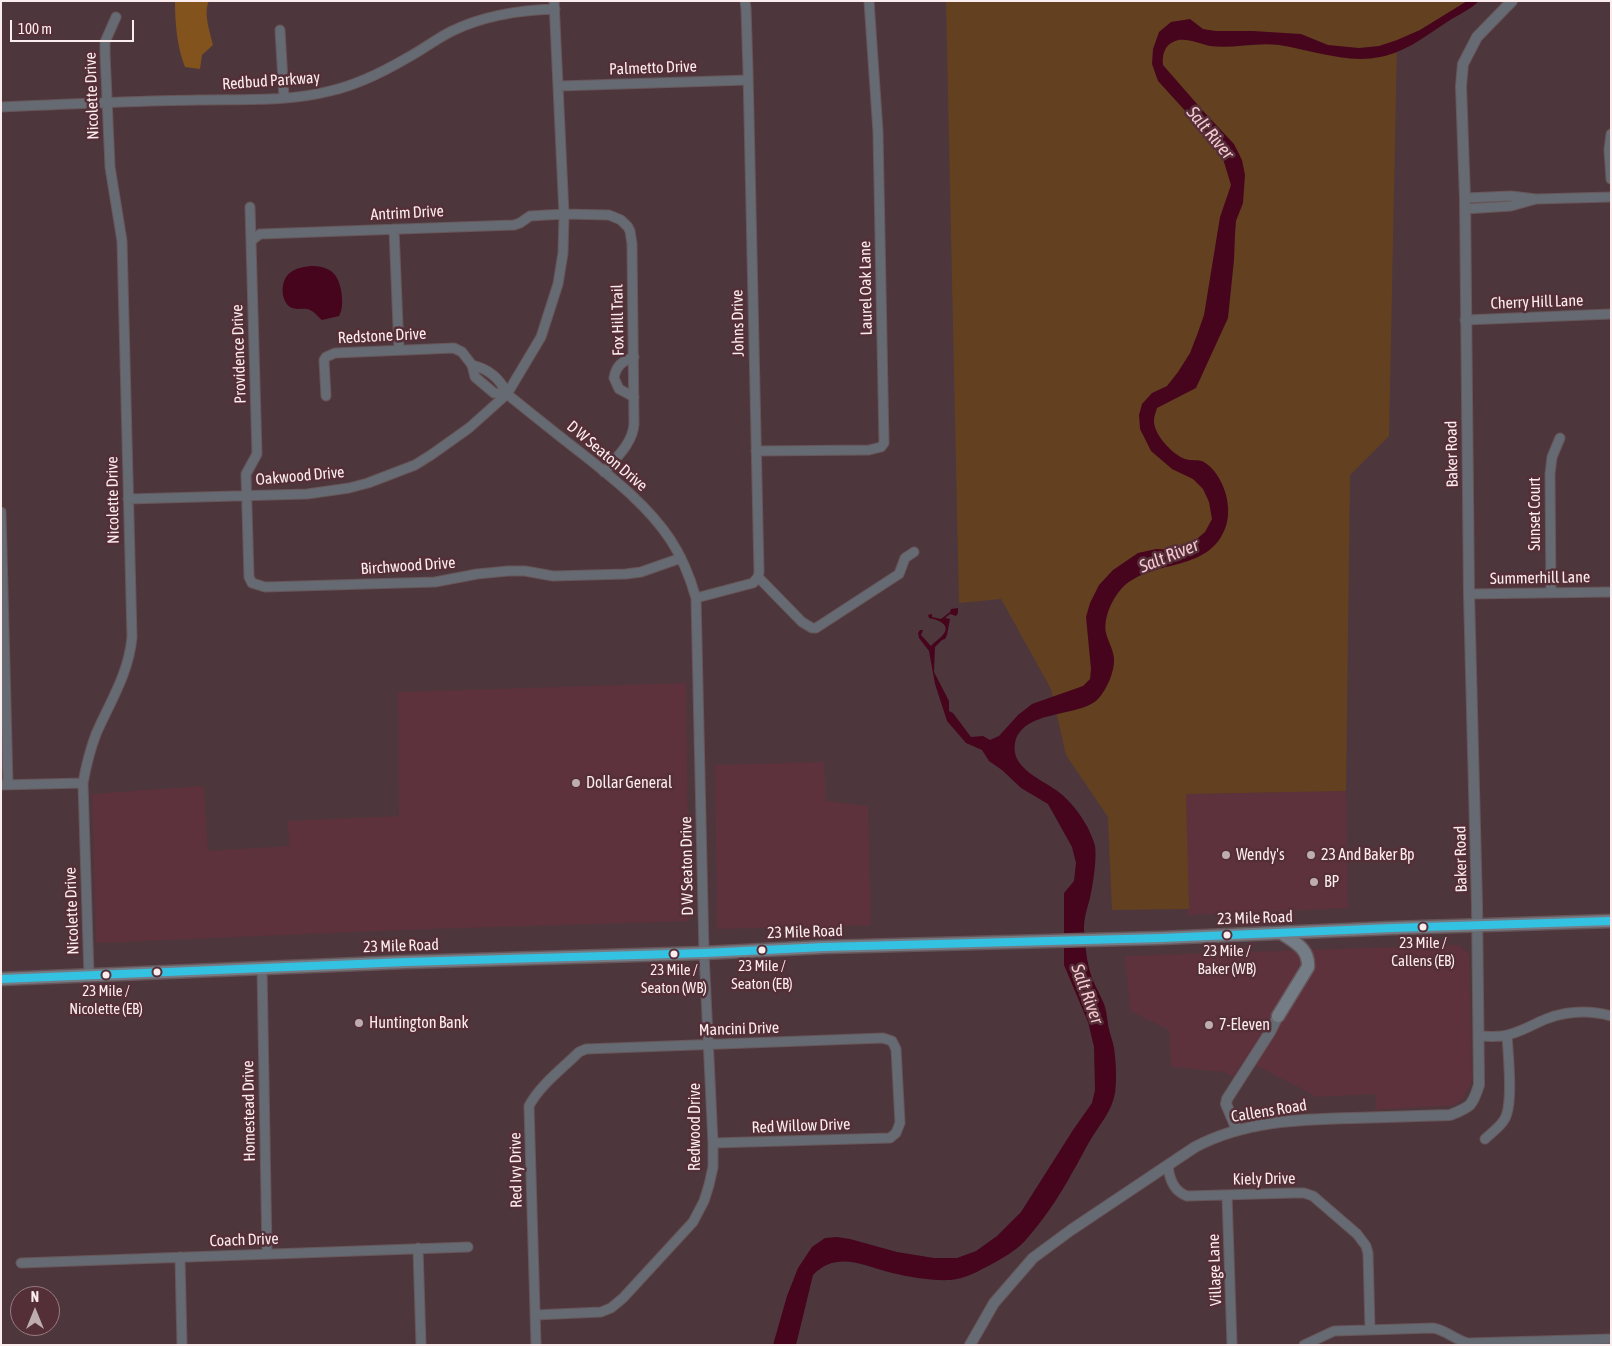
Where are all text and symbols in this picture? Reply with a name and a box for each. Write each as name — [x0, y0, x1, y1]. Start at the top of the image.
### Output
scale bar — [12, 10, 136, 42]
text: 100 m — [18, 20, 52, 37]
street label: Nicolette Drive — [81, 52, 103, 140]
street label: Palmetto Drive — [609, 57, 697, 79]
street label: Redbud Parkway — [221, 68, 321, 94]
water label: Salt River — [1182, 102, 1238, 164]
street label: Antrim Drive — [370, 201, 444, 225]
street label: Laurel Oak Lane — [856, 241, 876, 335]
street label: Fox Hill Trail — [608, 284, 628, 356]
street label: Johns Drive — [728, 289, 748, 357]
street label: Cherry Hill Lane — [1490, 291, 1584, 313]
street label: Providence Drive — [228, 304, 250, 404]
street label: Redstone Drive — [337, 324, 427, 348]
street label: D W Seaton Drive — [563, 417, 651, 495]
street label: Baker Road — [1442, 421, 1462, 487]
street label: Nicolette Drive — [103, 456, 123, 544]
street label: Oakwood Drive — [255, 463, 345, 489]
street label: Sunset Court — [1525, 477, 1545, 551]
water label: Salt River — [1136, 534, 1202, 578]
street label: Birchwood Drive — [360, 553, 456, 579]
street label: Summerhill Lane — [1490, 568, 1590, 588]
place label: Dollar General — [586, 773, 672, 793]
marker: Dollar General — [570, 777, 582, 789]
street label: D W Seaton Drive — [677, 816, 697, 916]
street label: Baker Road — [1451, 826, 1471, 892]
place label: Wendy's — [1236, 845, 1285, 865]
place label: 23 And Baker Bp — [1321, 845, 1415, 865]
marker: Wendy's — [1220, 849, 1232, 861]
marker: 23 And Baker Bp — [1305, 849, 1317, 861]
street label: Nicolette Drive — [61, 867, 83, 955]
place label: BP — [1324, 872, 1339, 892]
marker: BP — [1308, 876, 1320, 888]
street label: 23 Mile Road — [1217, 907, 1293, 929]
street label: 23 Mile Road — [767, 921, 843, 943]
marker: 23 Mile / Callens (EB) — [1418, 922, 1428, 932]
marker: 23 Mile / Baker (WB) — [1222, 930, 1232, 940]
place label: 23 Mile / Callens (EB) — [1391, 934, 1455, 969]
street label: 23 Mile Road — [363, 935, 439, 957]
place label: 23 Mile / Baker (WB) — [1198, 942, 1256, 977]
marker: 23 Mile / Seaton (EB) — [757, 945, 767, 955]
marker: 23 Mile / Seaton (WB) — [669, 949, 679, 959]
place label: 23 Mile / Seaton (EB) — [731, 957, 793, 992]
place label: 23 Mile / Seaton (WB) — [641, 961, 707, 996]
water label: Salt River — [1066, 961, 1108, 1027]
unlabelled marker — [152, 967, 162, 977]
marker: 23 Mile / Nicolette (EB) — [101, 970, 111, 980]
place label: 23 Mile / Nicolette (EB) — [69, 982, 143, 1017]
place label: Huntington Bank — [369, 1013, 468, 1033]
place label: 7-Eleven — [1219, 1015, 1270, 1035]
marker: Huntington Bank — [353, 1017, 365, 1029]
street label: Mancini Drive — [699, 1018, 779, 1040]
marker: 7-Eleven — [1203, 1019, 1215, 1031]
street label: Homestead Drive — [239, 1060, 259, 1162]
street label: Redwood Drive — [685, 1083, 705, 1171]
street label: Callens Road — [1230, 1096, 1308, 1126]
street label: Red Willow Drive — [751, 1115, 851, 1137]
street label: Red Ivy Drive — [506, 1132, 526, 1208]
street label: Kiely Drive — [1232, 1169, 1296, 1189]
street label: Coach Drive — [209, 1229, 279, 1251]
street label: Village Lane — [1204, 1234, 1226, 1306]
north arrow — [10, 1286, 60, 1336]
text: N — [31, 1289, 39, 1305]

